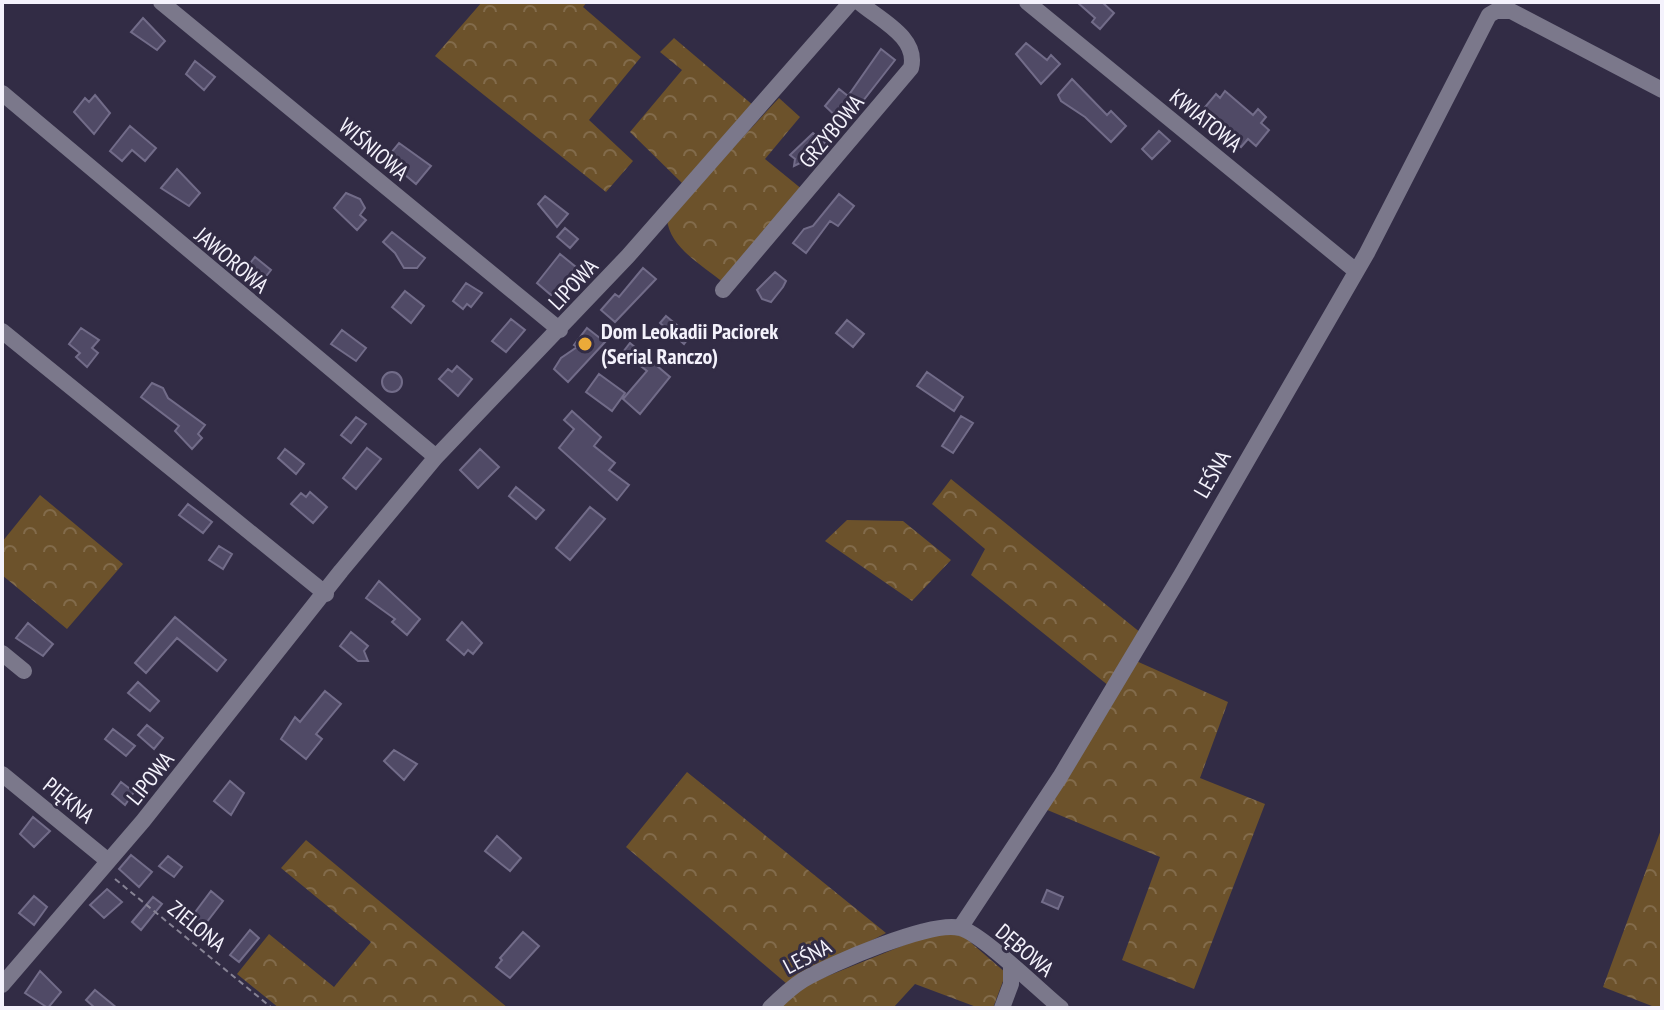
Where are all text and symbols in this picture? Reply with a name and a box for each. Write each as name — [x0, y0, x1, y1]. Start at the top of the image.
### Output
street label: KWIATOWA — [1164, 82, 1248, 158]
street label: GRZYBOWA — [792, 88, 870, 173]
street label: WIŚNIOWA — [333, 112, 415, 187]
street label: JAWOROWA — [189, 220, 275, 299]
street label: LIPOWA — [542, 252, 604, 316]
place label: Dom Leokadii Paciorek (Serial Ranczo) — [601, 317, 779, 370]
marker: Dom Leokadii Paciorek (Serial Ranczo) — [576, 335, 594, 353]
street label: LEŚNA — [1187, 445, 1237, 503]
street label: LIPOWA — [120, 745, 180, 810]
street label: PIĘKNA — [38, 771, 101, 829]
street label: ZIELONA — [162, 894, 232, 958]
street label: DĘBOWA — [990, 918, 1060, 983]
street label: LEŚNA — [778, 932, 836, 980]

